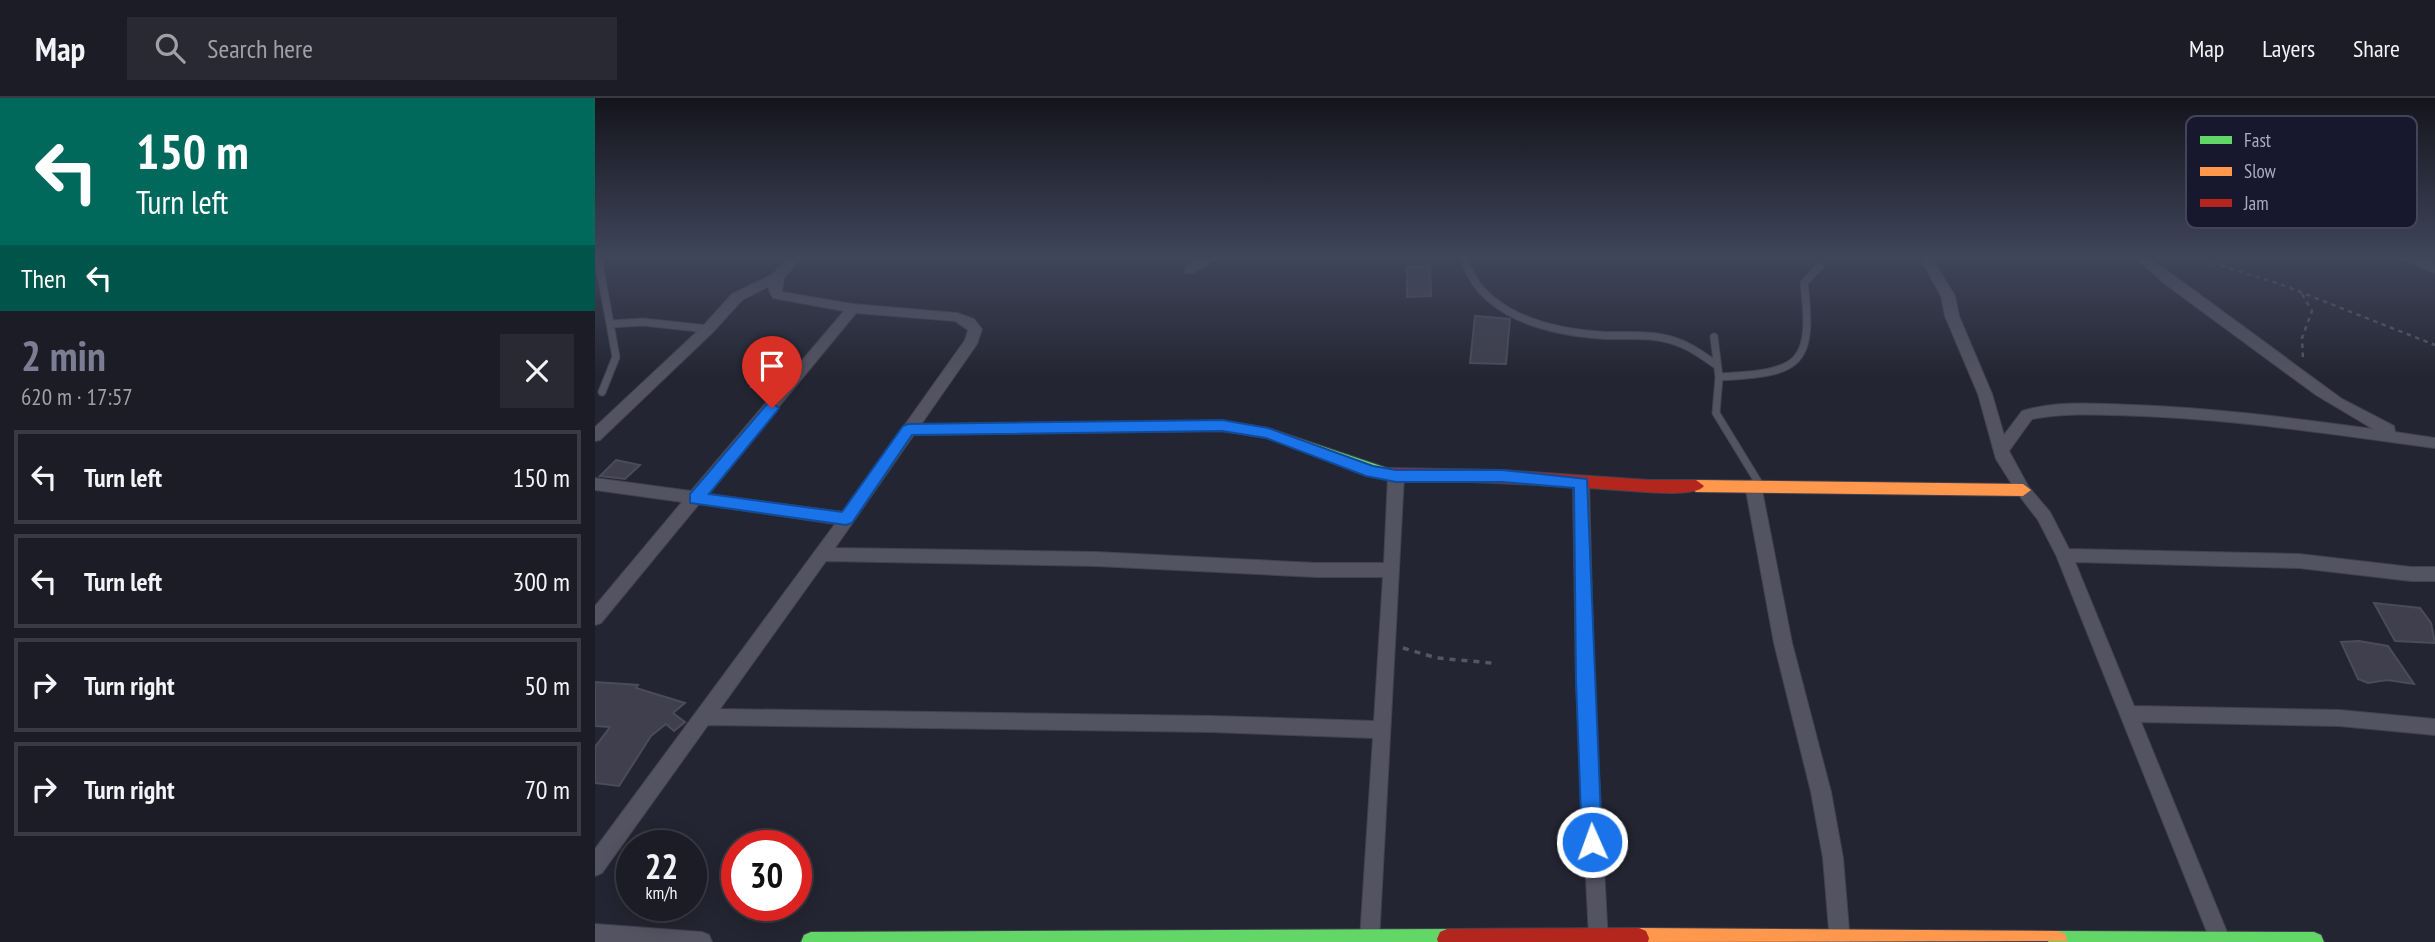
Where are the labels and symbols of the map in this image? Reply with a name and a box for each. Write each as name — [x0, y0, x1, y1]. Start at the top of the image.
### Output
legend — [2186, 116, 2417, 228]
text: Fast — [2244, 128, 2272, 152]
text: Slow — [2244, 159, 2277, 183]
text: Jam — [2243, 191, 2269, 215]
pin — [742, 336, 802, 408]
position arrow — [1555, 805, 1629, 879]
speed limit sign: 30 — [721, 830, 812, 921]

